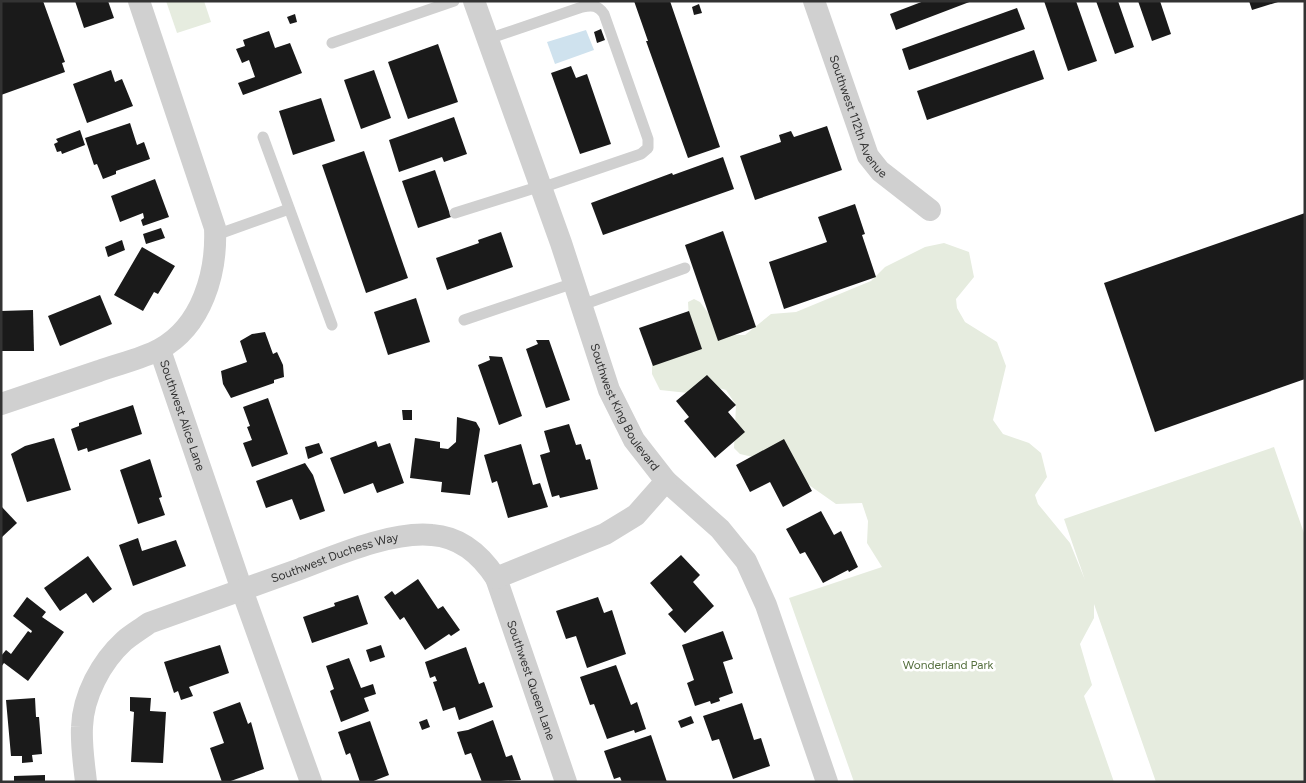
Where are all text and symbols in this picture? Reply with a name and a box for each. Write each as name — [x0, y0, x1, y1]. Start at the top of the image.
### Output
street label: Southwest 112th Avenue — [826, 53, 890, 181]
street label: Southwest King Boulevard — [587, 342, 662, 473]
street label: Southwest Alice Lane — [157, 358, 208, 473]
street label: Southwest Duchess Way — [269, 530, 400, 586]
street label: Southwest Queen Lane — [504, 618, 558, 742]
park label: Wonderland Park — [903, 658, 993, 672]

